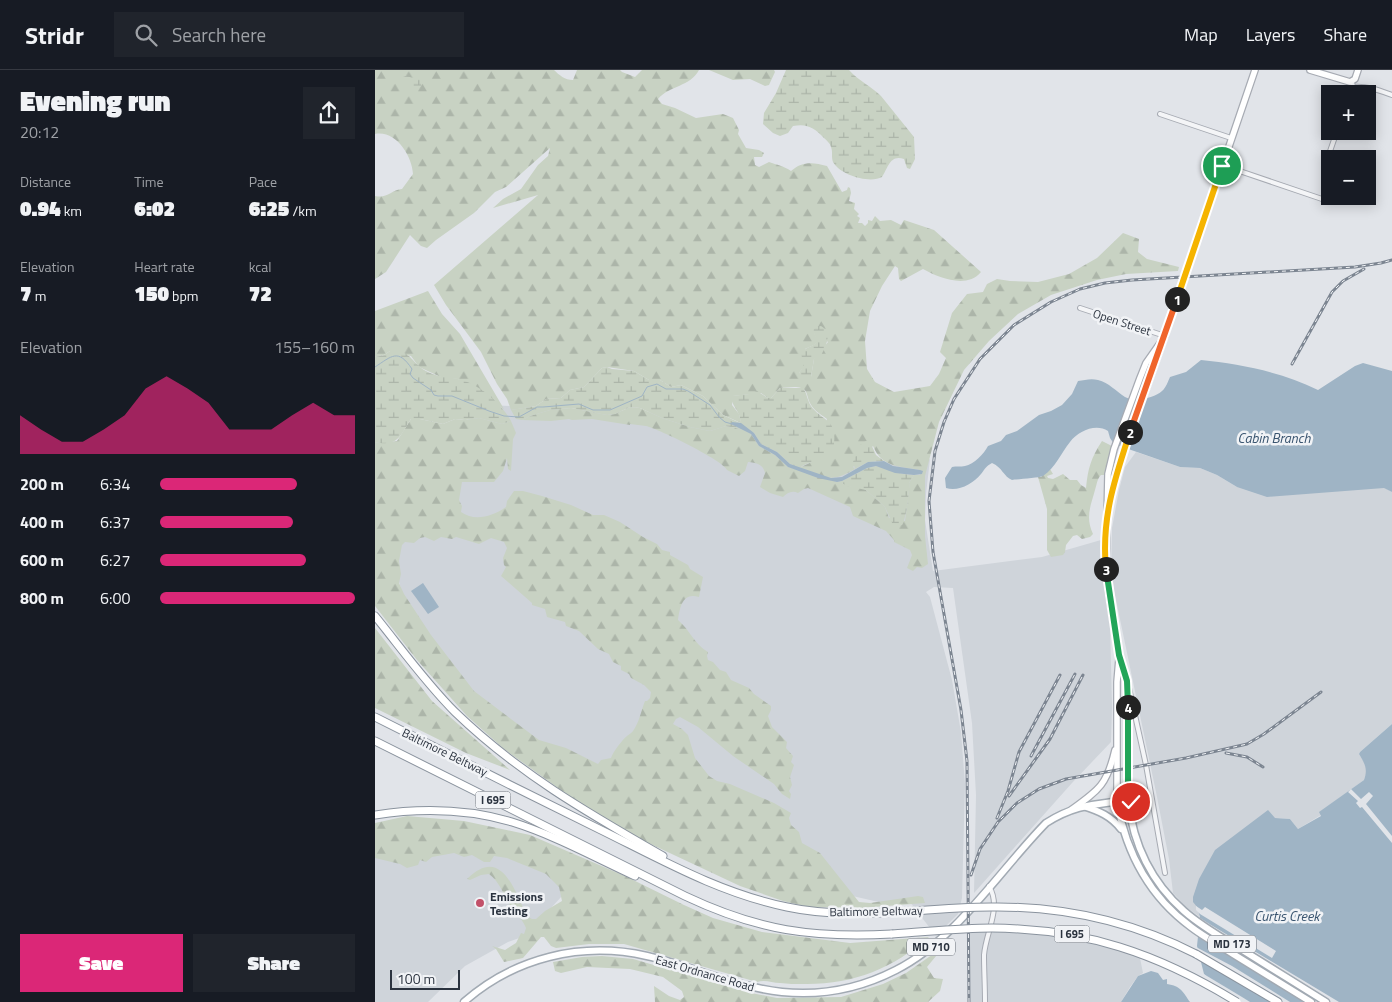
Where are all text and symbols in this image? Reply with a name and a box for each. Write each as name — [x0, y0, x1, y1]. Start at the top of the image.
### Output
search box — [114, 12, 464, 57]
text: Stridr — [25, 17, 84, 53]
text: Search here — [172, 20, 266, 49]
icon: search — [132, 21, 160, 49]
text: Map — [1184, 21, 1218, 48]
text: Layers — [1246, 21, 1295, 48]
text: Share — [1323, 21, 1367, 48]
text: Evening run — [20, 79, 171, 122]
map controls — [1321, 85, 1376, 205]
button: + — [1321, 85, 1376, 140]
button: share — [303, 87, 355, 139]
text: 20:12 — [20, 120, 59, 144]
pin — [1201, 145, 1243, 187]
button: − — [1321, 150, 1376, 205]
icon: arrive — [1208, 152, 1236, 180]
text: Distance — [20, 171, 71, 192]
text: Time — [134, 171, 164, 192]
text: Pace — [249, 171, 277, 192]
text: 0.94 — [20, 192, 61, 224]
text: 6:02 — [134, 192, 175, 224]
text: 6:25 — [249, 192, 289, 224]
text: km — [61, 200, 82, 221]
text: /km — [289, 200, 317, 221]
text: Elevation — [20, 256, 74, 277]
text: Heart rate — [134, 256, 194, 277]
text: kcal — [249, 256, 272, 277]
text: 7 — [20, 277, 32, 309]
text: 150 — [134, 277, 169, 309]
text: 72 — [249, 277, 272, 309]
text: m — [32, 285, 46, 306]
text: bpm — [169, 285, 199, 306]
pin: 1 — [1165, 286, 1189, 312]
text: 1 — [1174, 289, 1181, 310]
street label: Open Street — [1090, 304, 1154, 341]
text: Elevation — [20, 335, 82, 359]
text: 155–160 m — [274, 335, 355, 359]
pin: 2 — [1117, 420, 1143, 444]
text: 2 — [1127, 422, 1134, 443]
water label: Cabin Branch — [1238, 427, 1311, 448]
text: 200 m — [20, 472, 64, 496]
text: 6:34 — [100, 472, 130, 496]
text: 400 m — [20, 510, 64, 534]
text: 6:37 — [100, 510, 130, 534]
text: 600 m — [20, 548, 64, 572]
text: 6:27 — [100, 548, 130, 572]
pin: 3 — [1093, 556, 1119, 582]
text: 3 — [1103, 559, 1110, 580]
text: 800 m — [20, 586, 64, 610]
text: 6:00 — [100, 586, 130, 610]
pin: 4 — [1115, 694, 1141, 720]
text: 4 — [1125, 697, 1132, 718]
street label: Baltimore Beltway — [399, 723, 491, 781]
pin — [1110, 781, 1152, 823]
icon: check — [1117, 788, 1145, 816]
road number: I 695 — [475, 792, 511, 808]
place label: Emissions Testing — [490, 887, 543, 920]
marker: Emissions Testing — [474, 897, 486, 909]
street label: Baltimore Beltway — [829, 901, 923, 921]
water label: Curtis Creek — [1254, 905, 1321, 926]
road number: I 695 — [1055, 926, 1089, 942]
button: Save — [20, 934, 183, 992]
button: Share — [193, 934, 355, 992]
road number: MD 173 — [1208, 936, 1256, 952]
road number: MD 710 — [907, 939, 955, 956]
street label: East Ordnance Road — [653, 950, 757, 996]
scale bar — [390, 967, 460, 990]
text: 100 m — [397, 968, 435, 989]

